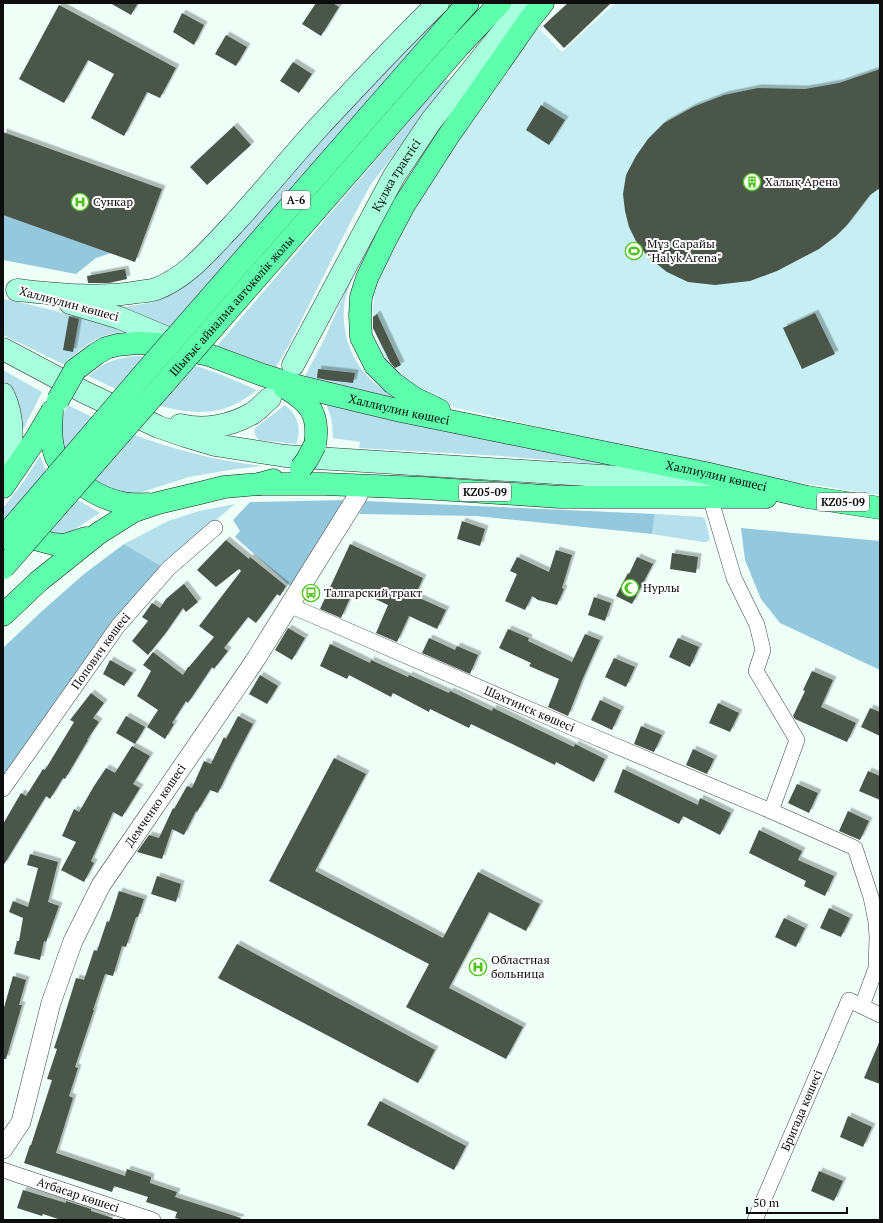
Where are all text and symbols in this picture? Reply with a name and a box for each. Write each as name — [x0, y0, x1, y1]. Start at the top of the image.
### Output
street label: Құлжа трактісі — [368, 136, 424, 214]
building icon: Халық Арена — [742, 172, 762, 192]
place label: Халық Арена — [765, 174, 838, 189]
road number: A-6 — [282, 191, 310, 209]
hospital icon: Сункар — [70, 192, 90, 212]
place label: Сункар — [93, 194, 133, 209]
street label: Шығыс айналма автокөлік жолы — [166, 232, 297, 379]
place label: Мұз Сарайы "Halyk Arena" — [647, 236, 722, 265]
sports icon: Мұз Сарайы "Halyk Arena" — [624, 241, 644, 261]
street label: Халлиулин көшесі — [18, 283, 121, 324]
street label: Халлиулин көшесі — [347, 391, 451, 428]
street label: Халлиулин көшесі — [665, 457, 769, 494]
road number: KZ05-09 — [459, 483, 511, 501]
road number: KZ05-09 — [817, 493, 869, 511]
mosque icon: Нурлы — [620, 578, 640, 598]
place label: Нурлы — [643, 580, 680, 595]
bus stop icon: Талгарский тракт — [301, 583, 321, 603]
place label: Талгарский тракт — [324, 585, 422, 600]
street label: Попович көшесі — [68, 609, 133, 692]
street label: Шахтинск көшесі — [482, 682, 578, 735]
street label: Демченко көшесі — [121, 761, 189, 850]
place label: Областная больница — [491, 952, 550, 981]
hospital icon: Областная больница — [468, 957, 488, 977]
street label: Бригада көшесі — [777, 1067, 825, 1153]
street label: Атбасар көшесі — [35, 1174, 122, 1215]
scale bar — [747, 1189, 847, 1215]
text: 50 m — [753, 1195, 780, 1210]

